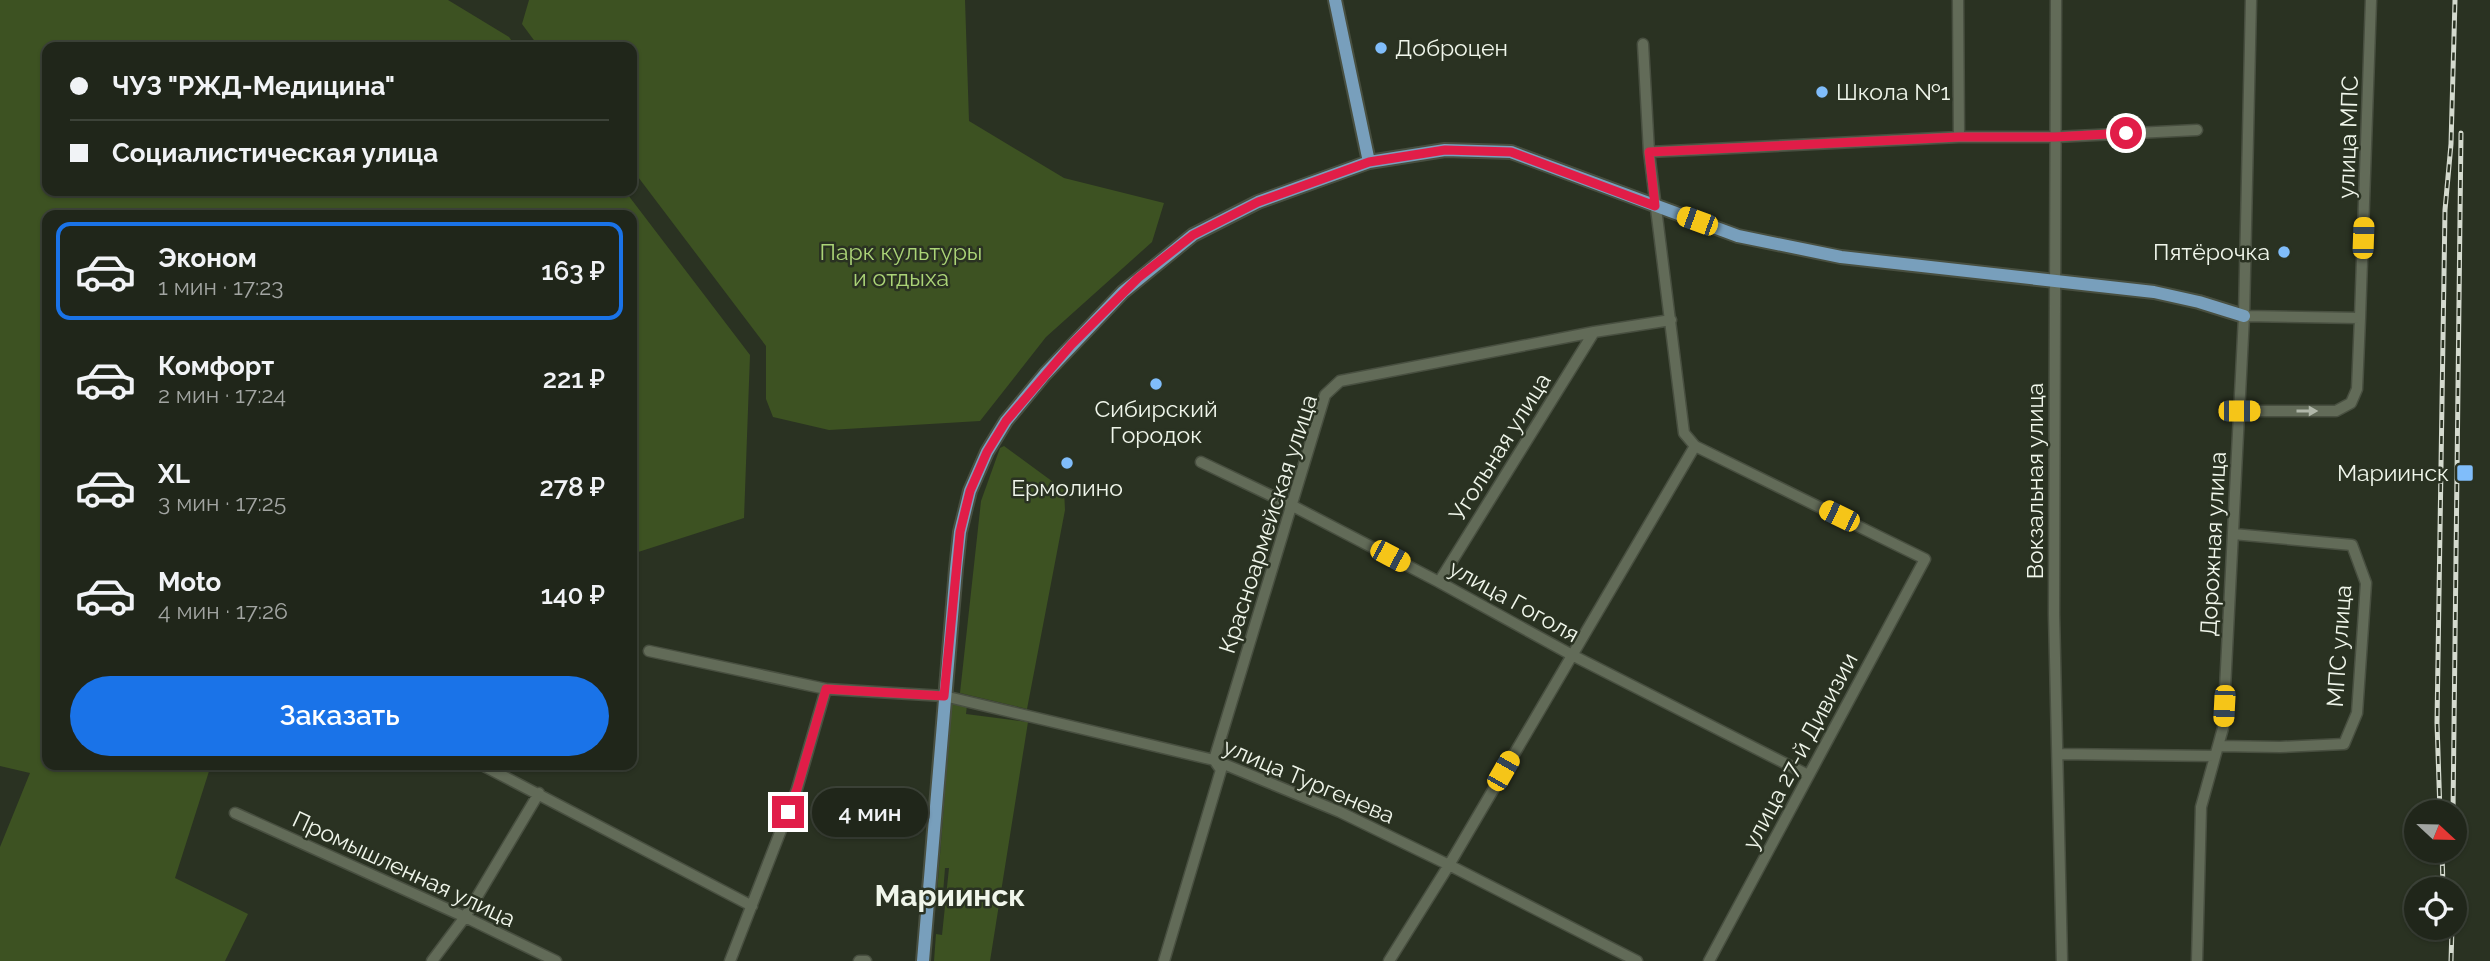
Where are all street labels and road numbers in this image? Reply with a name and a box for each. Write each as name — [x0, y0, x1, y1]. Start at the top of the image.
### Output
street label: улица МПС — [2332, 75, 2363, 199]
street label: Угольная улица — [1443, 368, 1556, 526]
street label: Вокзальная улица — [2021, 383, 2048, 579]
street label: Красноармейская улица — [1213, 391, 1322, 657]
street label: Дорожная улица — [2194, 451, 2231, 637]
street label: улица Гоголя — [1445, 554, 1584, 647]
street label: МПС улица — [2321, 584, 2356, 708]
street label: улица 27-й Дивизии — [1736, 648, 1863, 854]
street label: улица Тургенева — [1219, 732, 1399, 829]
street label: Промышленная улица — [289, 805, 520, 932]

